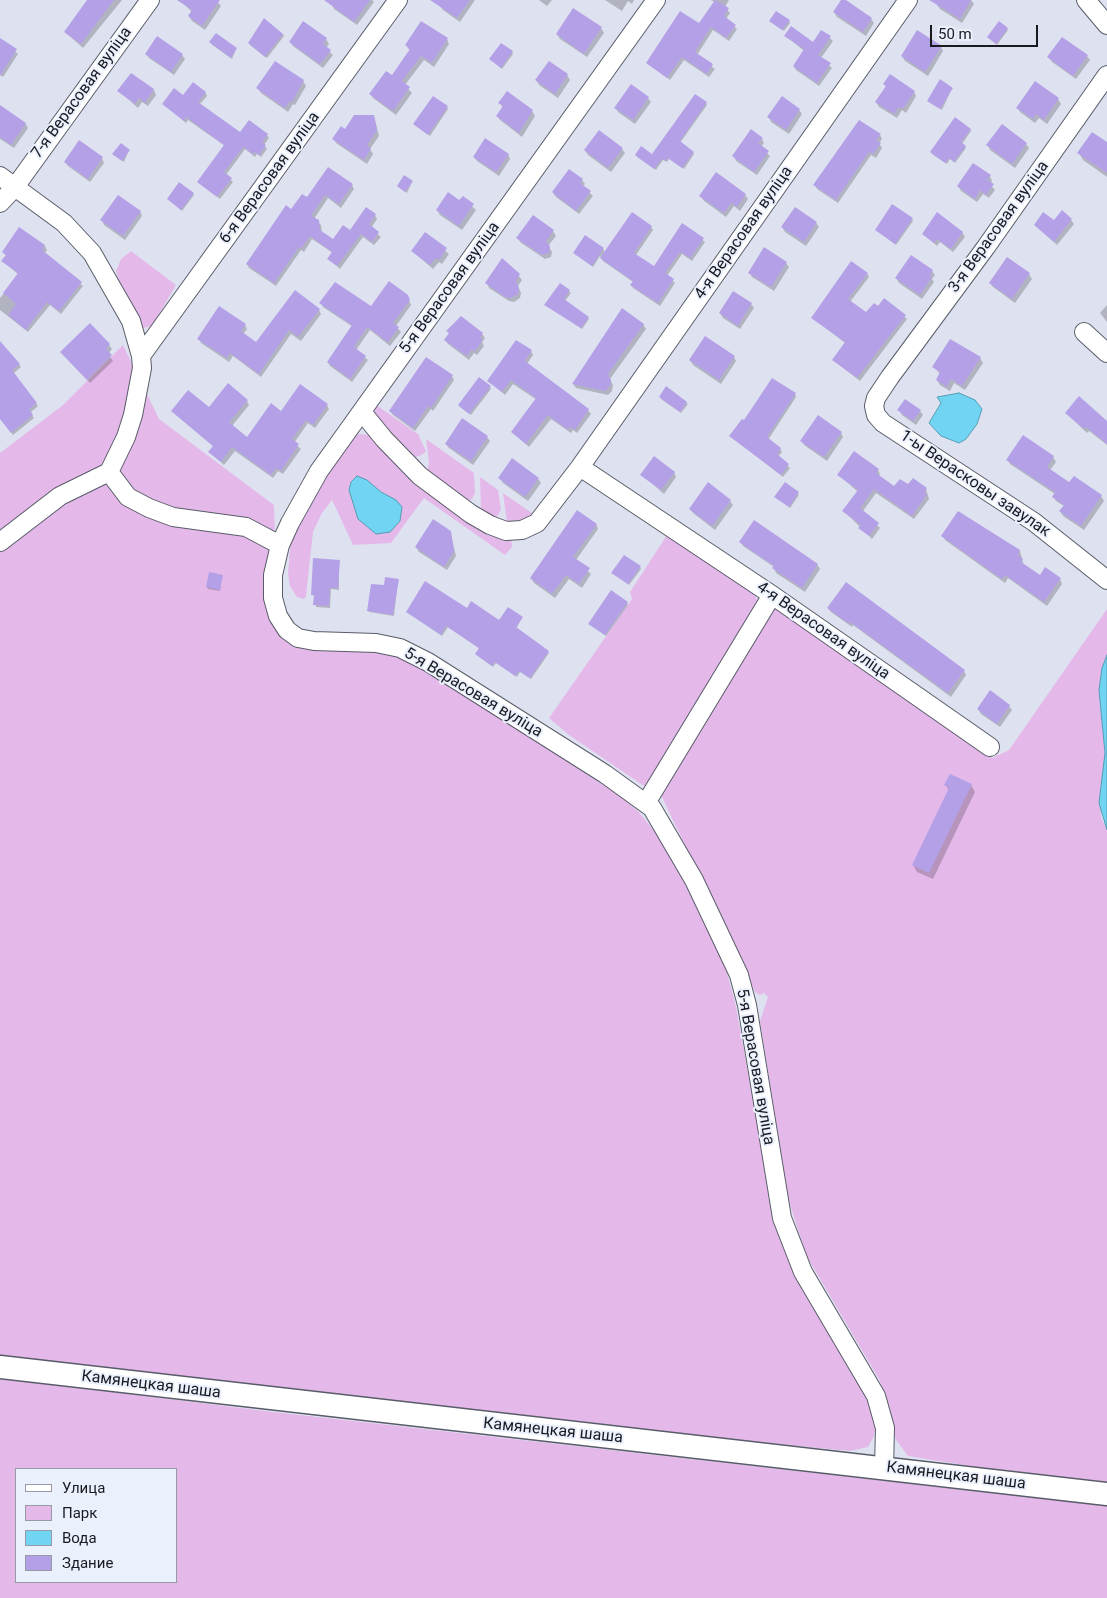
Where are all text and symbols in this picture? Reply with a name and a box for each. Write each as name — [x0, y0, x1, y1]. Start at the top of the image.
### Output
scale bar — [932, 15, 1040, 47]
street label: 7-я Верасовая вуліца — [28, 23, 136, 163]
text: 50 m — [938, 25, 972, 43]
street label: 6-я Верасовая вуліца — [216, 108, 324, 248]
street label: 3-я Верасовая вуліца — [945, 157, 1053, 297]
street label: 4-я Верасовая вуліца — [691, 163, 797, 303]
street label: 5-я Верасовая вуліца — [396, 218, 504, 358]
street label: 1-ы Верасковы завулак — [896, 426, 1054, 542]
street label: 4-я Верасовая вуліца — [753, 578, 893, 684]
street label: 5-я Верасовая вуліца — [400, 644, 546, 742]
street label: 5-я Верасовая вуліца — [732, 988, 778, 1146]
street label: Камянецкая шаша — [80, 1367, 222, 1403]
street label: Камянецкая шаша — [482, 1414, 624, 1448]
street label: Камянецкая шаша — [885, 1458, 1027, 1494]
legend — [15, 1468, 178, 1583]
text: Улица — [62, 1479, 105, 1497]
text: Парк — [62, 1504, 97, 1522]
text: Вода — [62, 1529, 97, 1547]
text: Здание — [62, 1554, 113, 1572]

